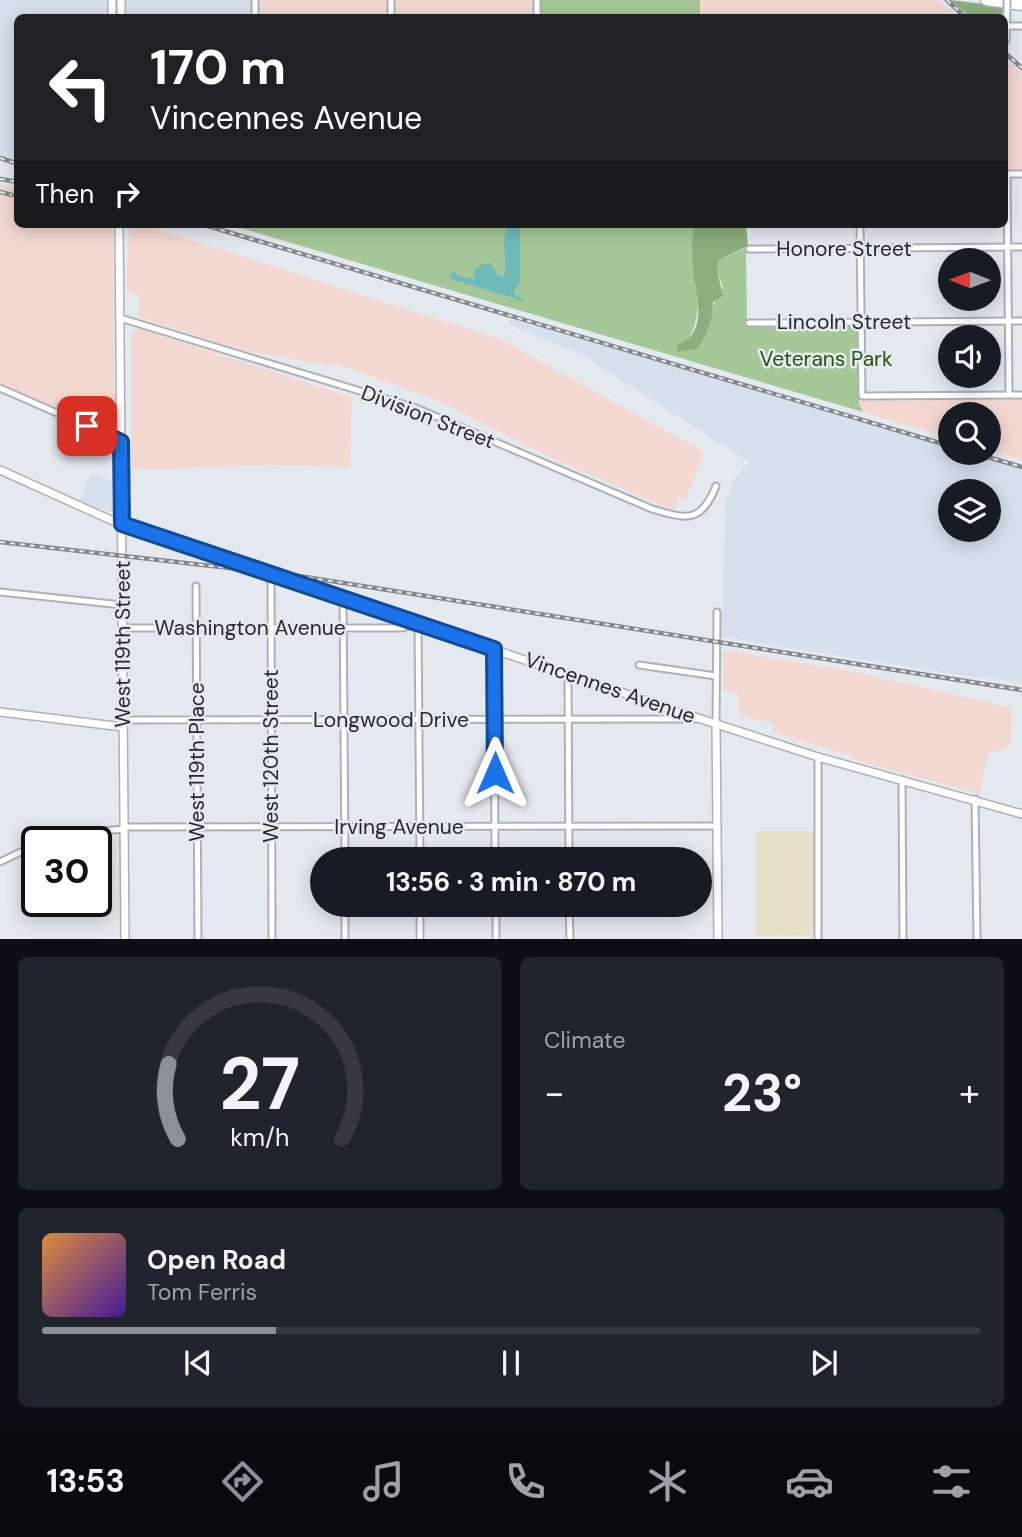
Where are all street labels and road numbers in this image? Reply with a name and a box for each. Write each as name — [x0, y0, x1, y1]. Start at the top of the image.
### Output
street label: Honore Street — [776, 235, 912, 263]
street label: Lincoln Street — [777, 308, 911, 336]
street label: Division Street — [357, 379, 499, 455]
street label: West 119th Street — [109, 561, 137, 727]
street label: Washington Avenue — [154, 614, 346, 642]
street label: Vincennes Avenue — [521, 646, 699, 730]
street label: West 120th Street — [257, 669, 285, 843]
street label: West 119th Place — [183, 682, 211, 842]
street label: Longwood Drive — [313, 706, 469, 734]
street label: Irving Avenue — [334, 813, 464, 841]

